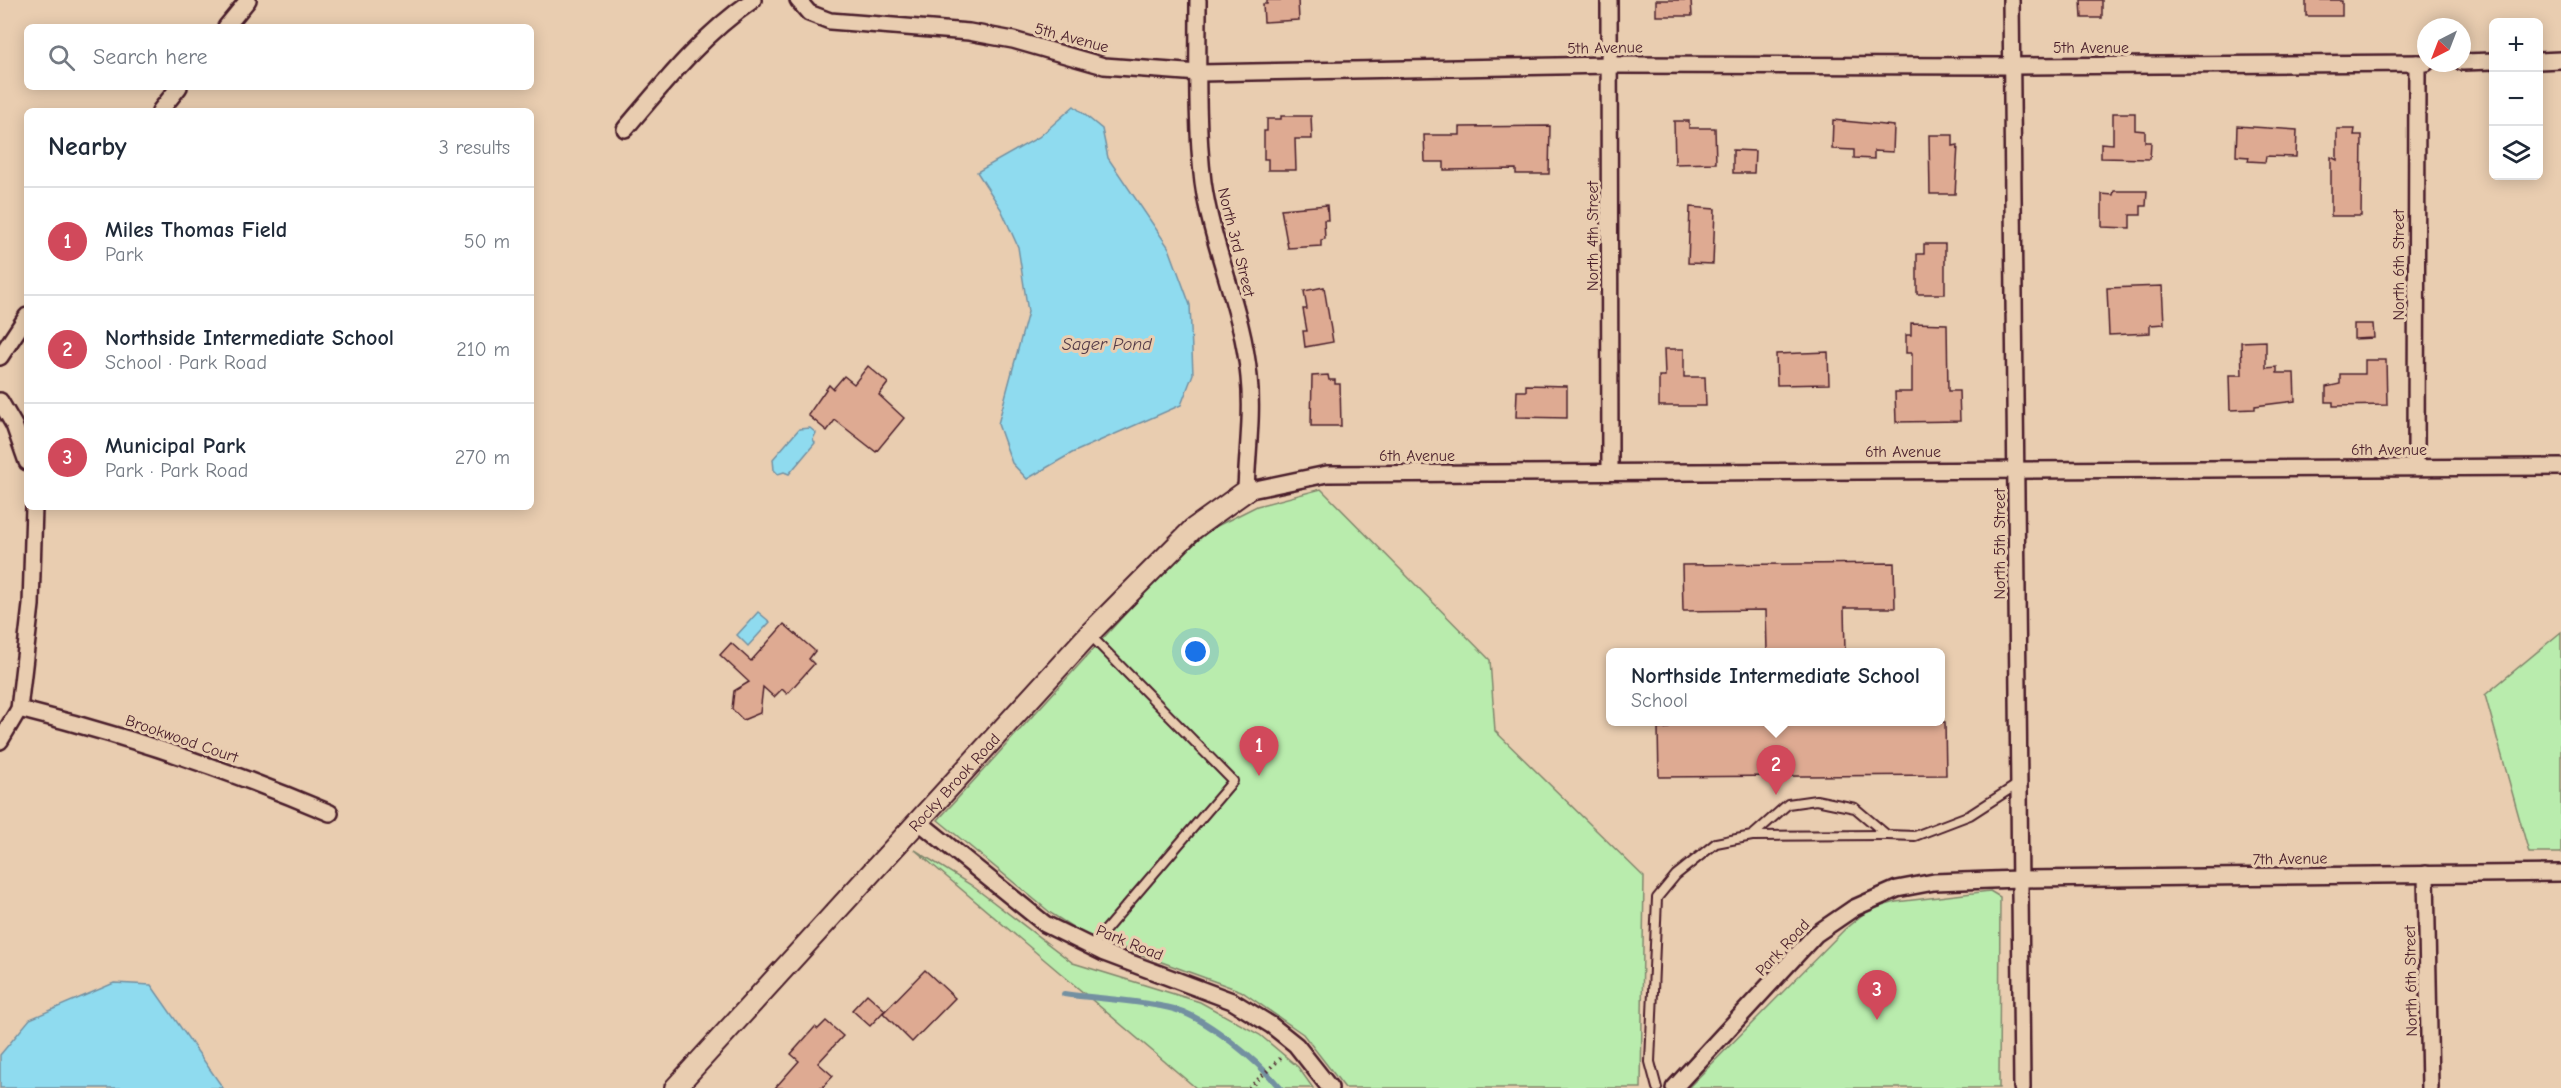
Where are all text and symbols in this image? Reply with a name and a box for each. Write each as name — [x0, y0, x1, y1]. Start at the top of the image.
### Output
north arrow — [2417, 18, 2471, 72]
map controls — [2489, 18, 2543, 180]
button: + — [2489, 18, 2543, 72]
street label: 5th Avenue — [1033, 19, 1111, 56]
search box — [24, 24, 534, 90]
street label: 5th Avenue — [1567, 38, 1643, 58]
street label: 5th Avenue — [2053, 39, 2129, 57]
icon: search — [45, 41, 78, 74]
text: Search here — [93, 44, 208, 70]
button: − — [2489, 72, 2543, 126]
button: layers — [2489, 126, 2543, 180]
text: Nearby — [48, 132, 127, 162]
text: 3 results — [439, 136, 510, 159]
street label: North 4th Street — [1584, 181, 1602, 291]
street label: North 3rd Street — [1214, 186, 1258, 299]
street label: North 6th Street — [2390, 209, 2408, 321]
text: Miles Thomas Field — [105, 217, 287, 243]
text: 1 — [64, 230, 71, 253]
text: 50 m — [464, 230, 510, 253]
text: Park — [105, 243, 143, 266]
text: Northside Intermediate School — [105, 325, 394, 351]
water label: Sager Pond — [1062, 334, 1152, 355]
text: 2 — [63, 338, 72, 361]
text: 210 m — [456, 338, 510, 361]
text: School · Park Road — [105, 351, 267, 374]
text: Municipal Park — [105, 433, 246, 459]
street label: 6th Avenue — [2351, 441, 2427, 459]
street label: 6th Avenue — [1865, 443, 1941, 461]
text: 3 — [63, 446, 72, 469]
text: 270 m — [455, 446, 510, 469]
street label: 6th Avenue — [1379, 447, 1455, 465]
text: Park · Park Road — [105, 459, 248, 482]
street label: North 5th Street — [1991, 488, 2009, 600]
your location — [1181, 637, 1210, 666]
popup — [1606, 648, 1945, 726]
text: Northside Intermediate School — [1631, 663, 1920, 689]
text: School — [1631, 689, 1688, 712]
street label: Brookwood Court — [123, 711, 241, 767]
pin: 1 — [1240, 726, 1278, 776]
street label: Rocky Brook Road — [905, 730, 1004, 836]
pin: 2 — [1756, 746, 1796, 795]
street label: 7th Avenue — [2252, 849, 2328, 869]
street label: Park Road — [1752, 916, 1813, 980]
street label: Park Road — [1094, 921, 1166, 964]
street label: North 6th Street — [2401, 925, 2421, 1037]
pin: 3 — [1858, 970, 1896, 1020]

